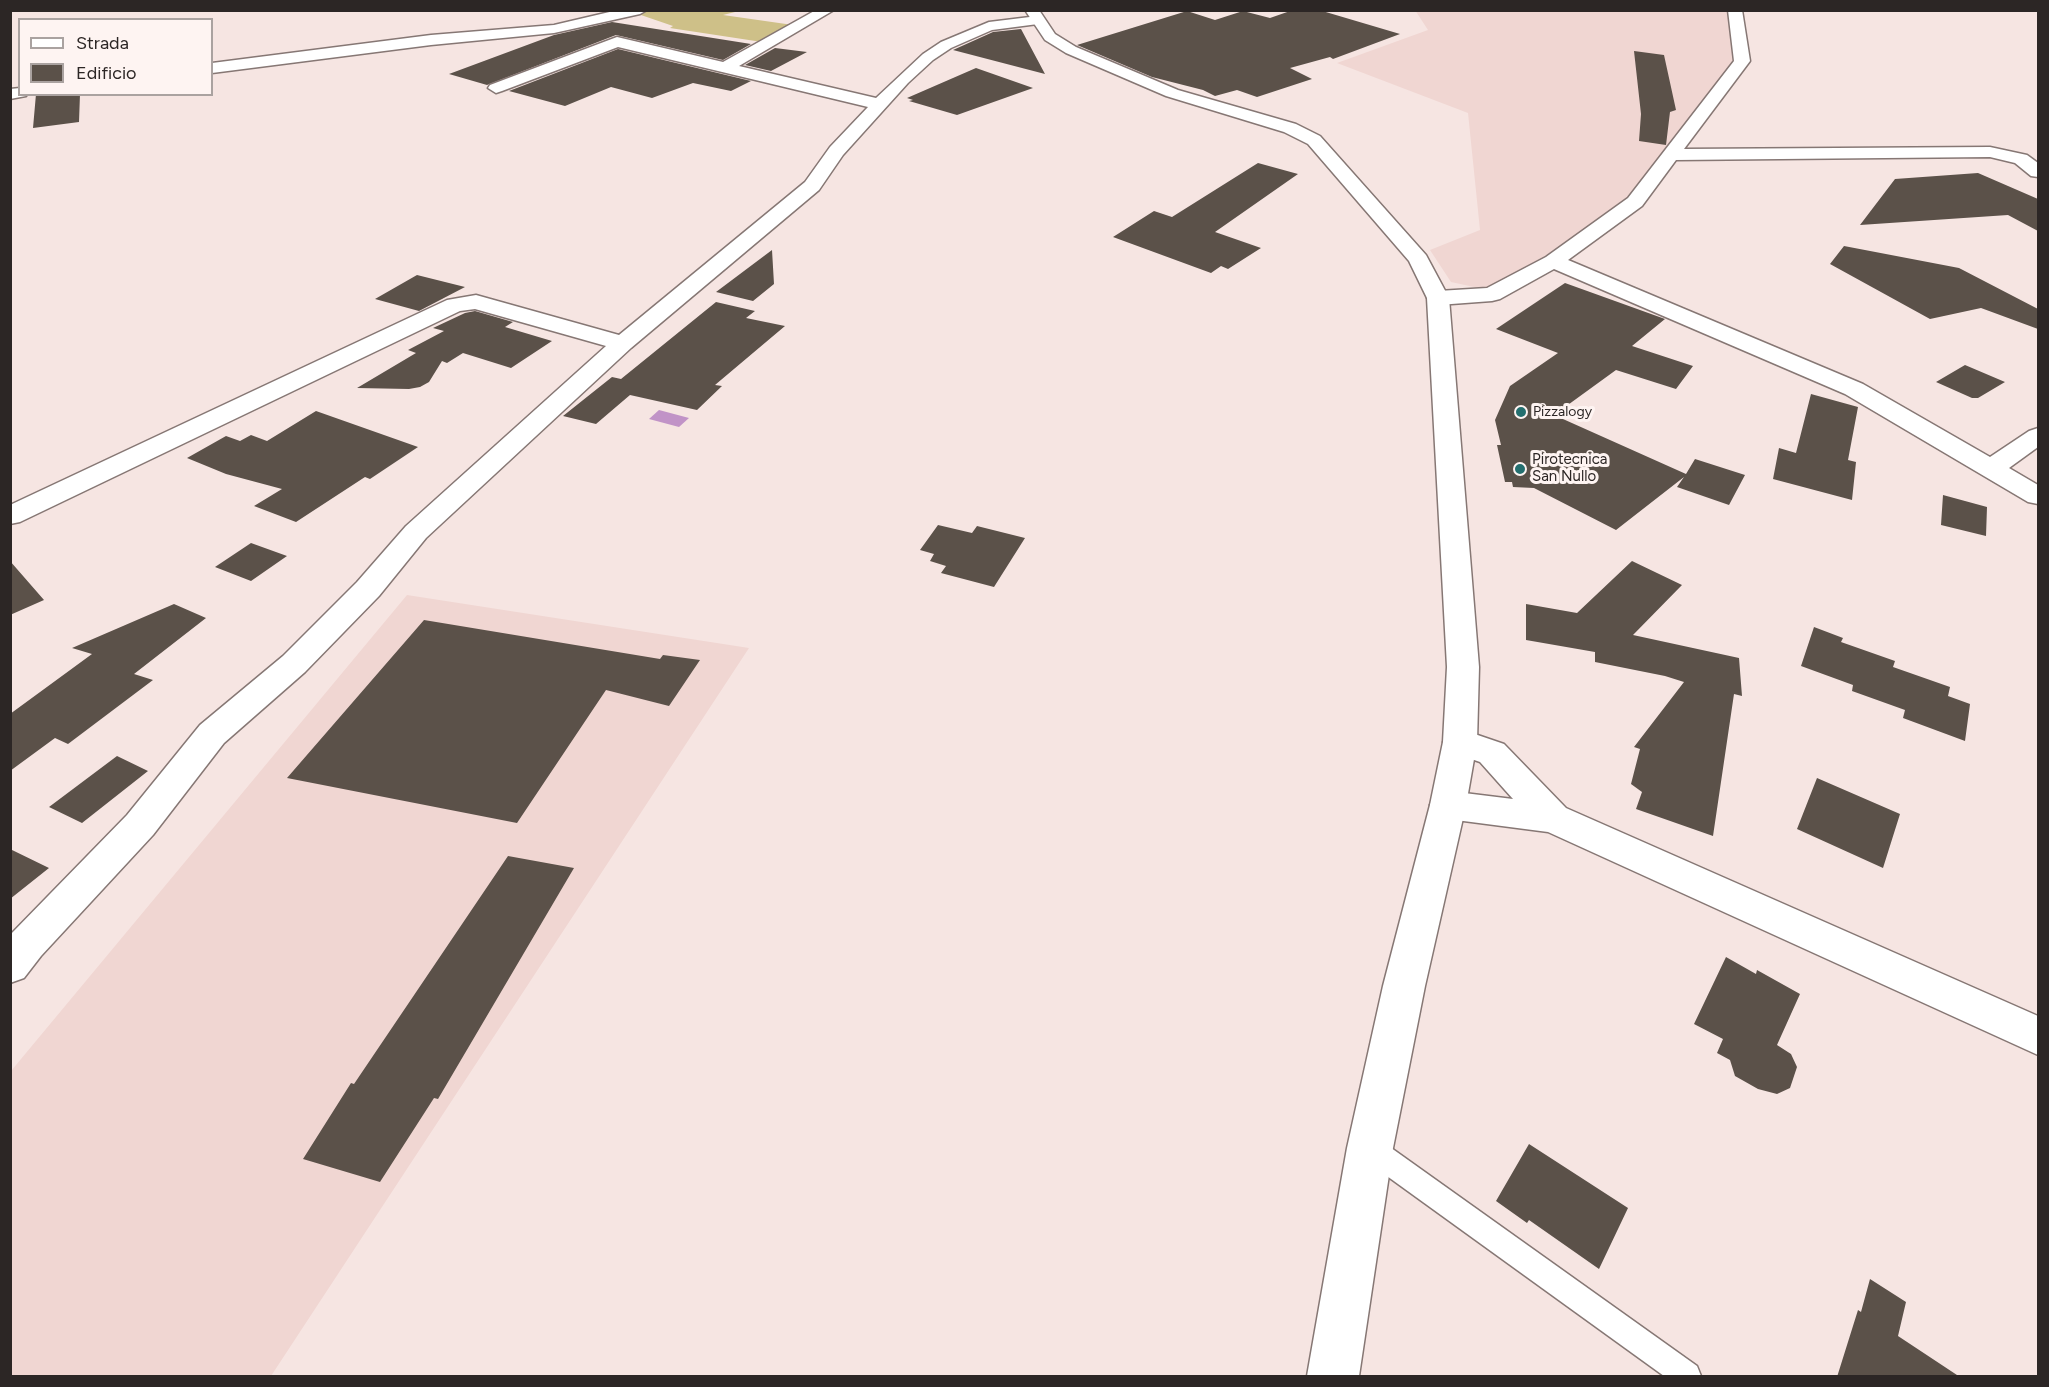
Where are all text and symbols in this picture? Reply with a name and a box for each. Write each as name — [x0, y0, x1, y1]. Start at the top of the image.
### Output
legend — [18, 18, 213, 96]
text: Strada — [76, 32, 129, 54]
text: Edificio — [76, 62, 137, 84]
place label: Pizzalogy — [1533, 404, 1592, 420]
marker: Pizzalogy — [1514, 405, 1528, 419]
place label: Pirotecnica San Nullo — [1532, 451, 1607, 486]
marker: Pirotecnica San Nullo — [1513, 462, 1527, 476]

